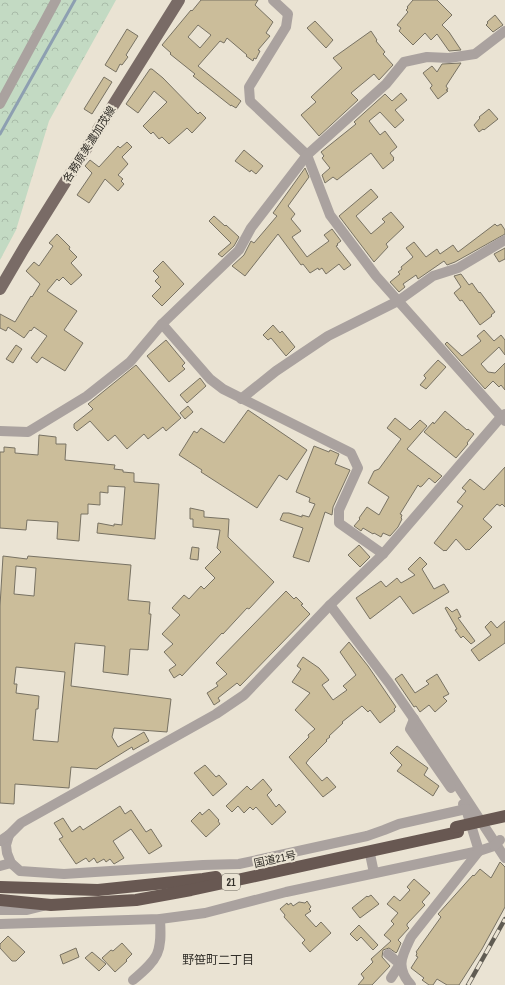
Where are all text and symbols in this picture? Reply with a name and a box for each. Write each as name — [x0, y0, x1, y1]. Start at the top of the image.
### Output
street label: 各務原美濃加茂線 — [60, 103, 118, 185]
street label: 国道21号 — [252, 848, 298, 870]
road number: 21 — [222, 874, 240, 890]
district label: 野笹町二丁目 — [182, 952, 254, 968]

